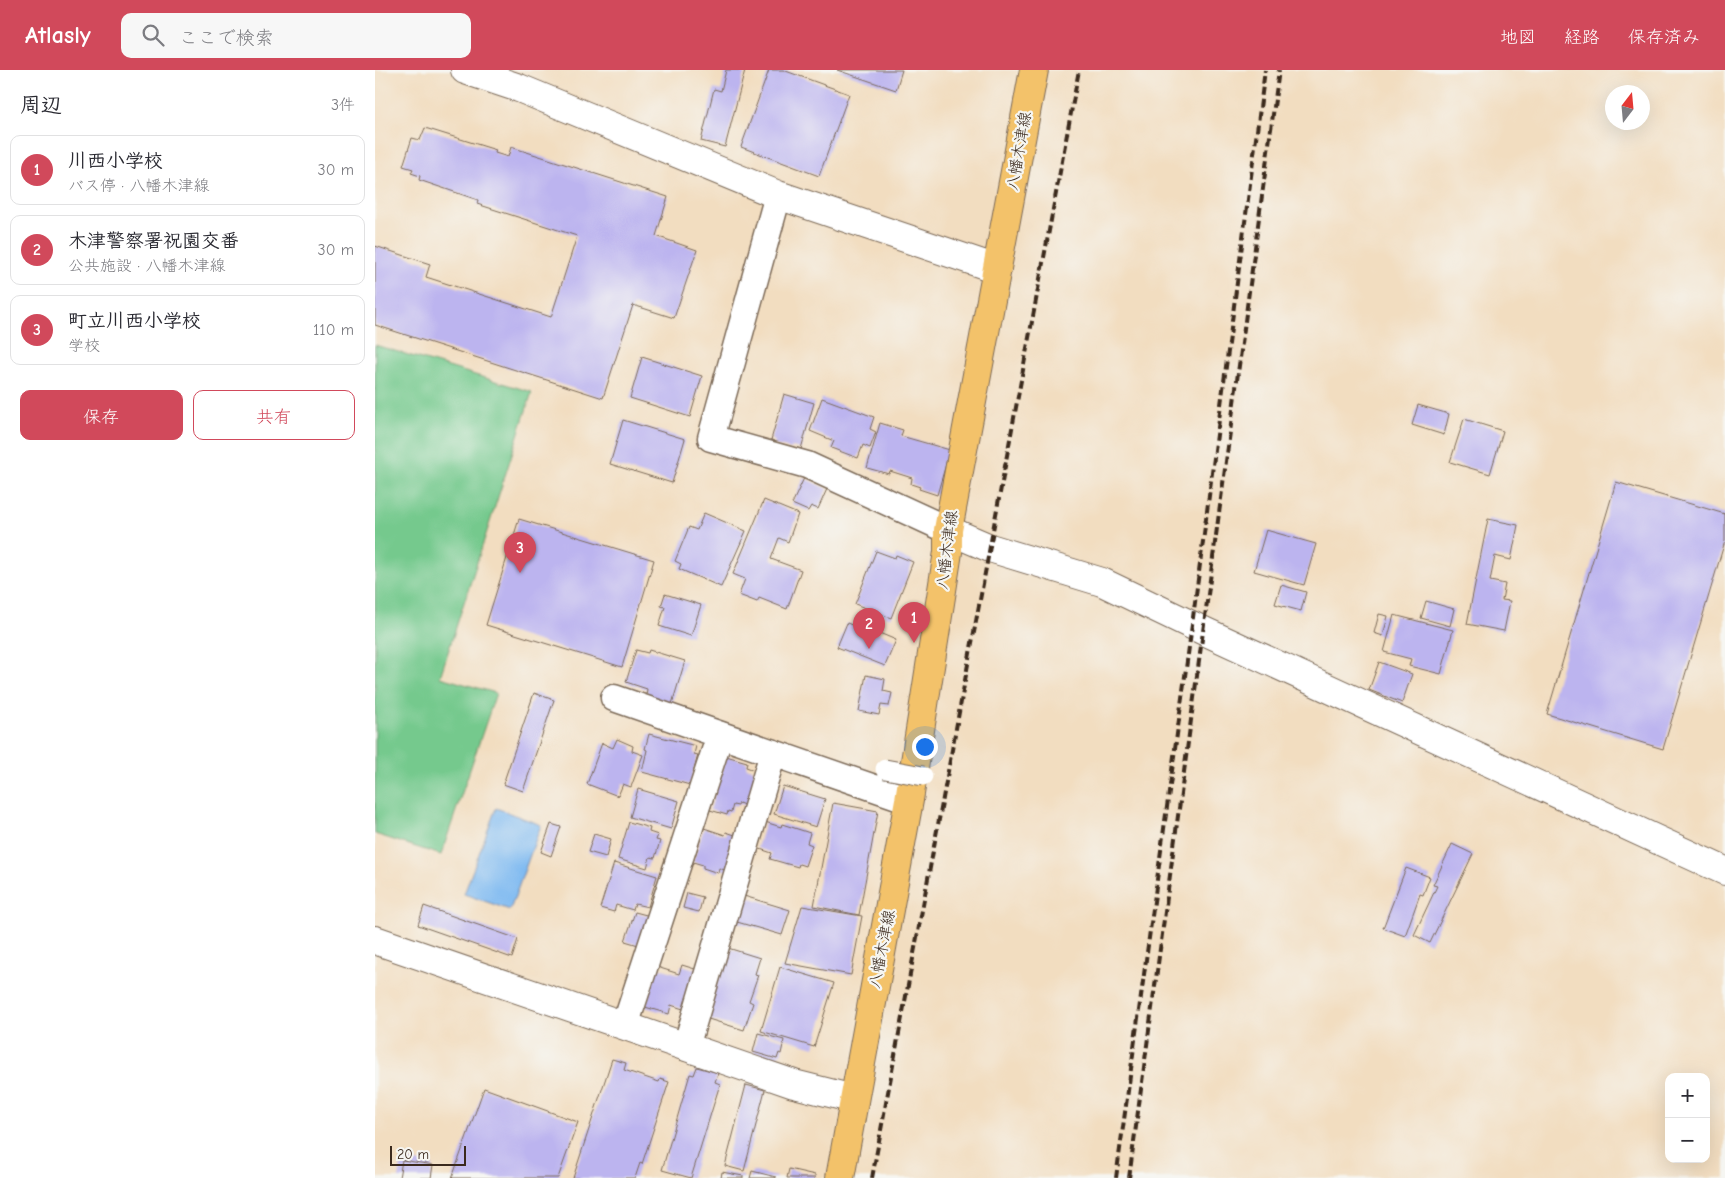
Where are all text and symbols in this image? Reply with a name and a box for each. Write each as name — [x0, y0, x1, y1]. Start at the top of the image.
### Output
search box — [121, 13, 471, 58]
text: Atlasly — [25, 21, 91, 49]
icon: search — [139, 21, 167, 49]
text: ここで検索 — [179, 27, 274, 49]
text: 地図 — [1500, 27, 1536, 48]
text: 経路 — [1564, 27, 1600, 48]
text: 保存済み — [1628, 27, 1700, 48]
north arrow — [1605, 85, 1650, 130]
text: 周辺 — [20, 93, 62, 117]
text: 3件 — [331, 96, 355, 114]
street label: 八幡木津線 — [1003, 110, 1035, 192]
text: 川西小学校 — [68, 150, 163, 172]
text: 1 — [34, 161, 40, 179]
text: 30 m — [318, 161, 354, 179]
text: バス停 · 八幡木津線 — [68, 177, 210, 195]
text: 木津警察署祝園交番 — [68, 230, 239, 252]
text: 2 — [33, 241, 41, 259]
text: 30 m — [318, 241, 354, 259]
text: 公共施設 · 八幡木津線 — [68, 257, 226, 275]
text: 町立川西小学校 — [68, 310, 201, 332]
text: 3 — [33, 321, 41, 339]
text: 110 m — [313, 321, 354, 339]
text: 学校 — [68, 337, 100, 355]
button: 保存 — [20, 390, 183, 440]
button: 共有 — [193, 390, 355, 440]
street label: 八幡木津線 — [933, 509, 961, 591]
pin: 3 — [504, 532, 536, 573]
pin: 1 — [898, 602, 930, 643]
pin: 2 — [853, 608, 885, 649]
your location — [912, 734, 938, 760]
street label: 八幡木津線 — [866, 908, 898, 990]
map controls — [1665, 1073, 1710, 1163]
button: + — [1665, 1073, 1710, 1118]
button: − — [1665, 1118, 1710, 1163]
scale bar — [390, 1143, 466, 1166]
text: 20 m — [397, 1146, 429, 1163]

